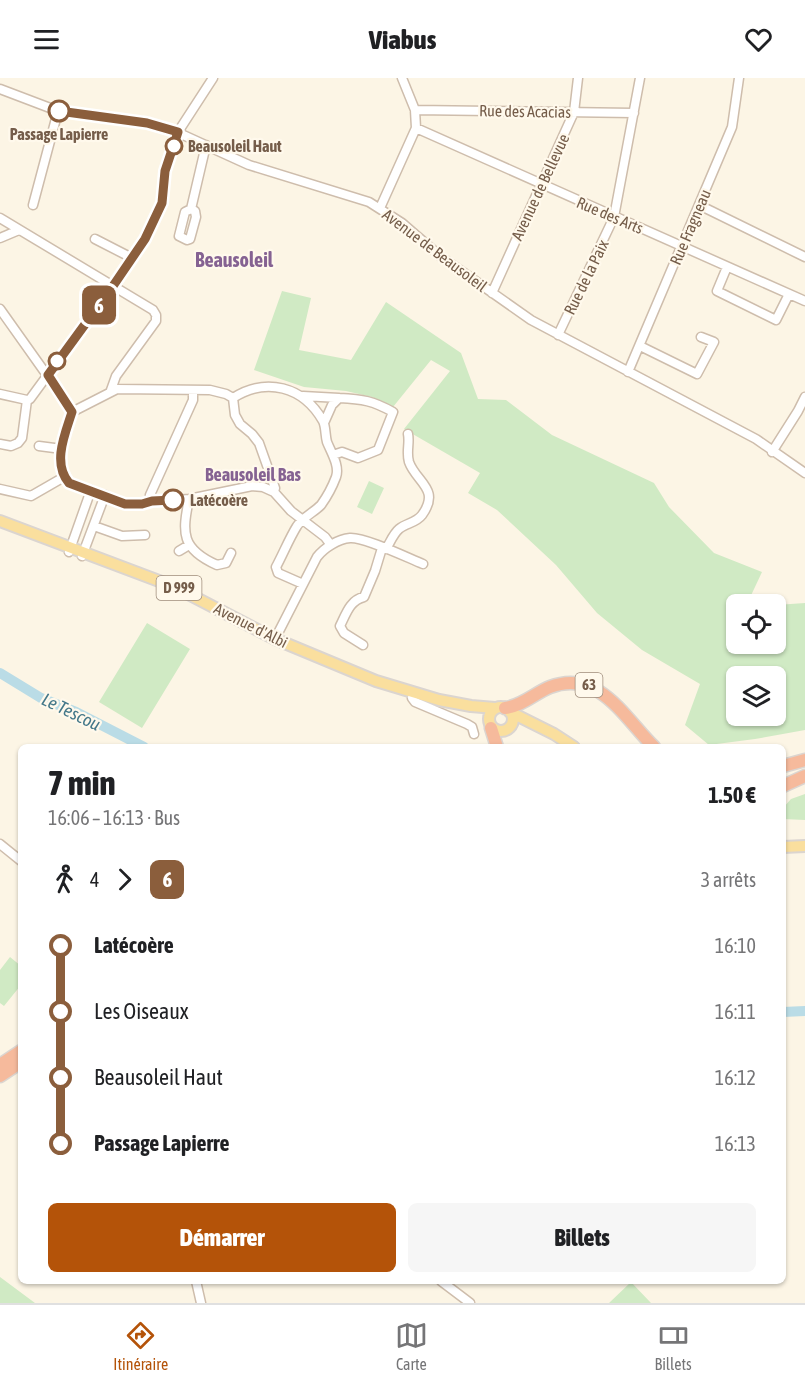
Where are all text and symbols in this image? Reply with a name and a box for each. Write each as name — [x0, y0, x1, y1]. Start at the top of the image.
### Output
icon: menu — [30, 23, 63, 56]
icon: heart — [742, 23, 775, 56]
text: Viabus — [369, 24, 436, 55]
marker: Passage Lapierre — [48, 100, 70, 122]
street label: Rue des Acacias — [479, 101, 571, 121]
place label: Passage Lapierre — [10, 125, 108, 143]
street label: Avenue de Bellevue — [507, 131, 573, 243]
marker: Beausoleil Haut — [165, 137, 183, 155]
place label: Beausoleil Haut — [188, 137, 282, 155]
street label: Rue Fragneau — [666, 187, 715, 268]
street label: Rue des Arts — [574, 193, 646, 237]
street label: Avenue de Beausoleil — [379, 205, 491, 296]
street label: Rue de la Paix — [560, 236, 612, 317]
district label: Beausoleil — [195, 248, 274, 271]
line badge: 6 — [80, 286, 118, 324]
text: 6 — [94, 293, 104, 317]
unlabelled marker — [48, 352, 66, 370]
district label: Beausoleil Bas — [205, 464, 302, 485]
marker: Latécoère — [162, 489, 184, 511]
place label: Latécoère — [190, 491, 248, 509]
road number: D 999 — [156, 576, 201, 600]
map controls — [726, 594, 786, 726]
button: locate — [726, 594, 786, 654]
street label: Avenue d'Albi — [211, 599, 291, 651]
button: layers — [726, 666, 786, 726]
road number: 63 — [576, 673, 602, 697]
water label: Le Tescou — [38, 688, 104, 735]
text: 7 min — [48, 764, 115, 802]
text: 1.50 € — [708, 782, 756, 808]
text: 16:06 – 16:13 · Bus — [48, 806, 180, 829]
icon: walk — [48, 863, 81, 896]
icon: forward — [108, 863, 141, 896]
text: 6 — [162, 867, 172, 891]
text: 4 — [90, 868, 99, 891]
text: 3 arrêts — [701, 868, 756, 891]
text: Latécoère — [94, 932, 174, 958]
text: 16:10 — [715, 934, 756, 957]
text: Les Oiseaux — [94, 998, 189, 1024]
text: 16:11 — [715, 1000, 756, 1023]
text: Beausoleil Haut — [94, 1064, 223, 1090]
text: 16:12 — [715, 1066, 756, 1089]
text: Passage Lapierre — [94, 1130, 230, 1156]
text: 16:13 — [715, 1132, 756, 1155]
button: Démarrer — [48, 1203, 396, 1272]
button: Billets — [408, 1203, 756, 1272]
tab: Itinéraire — [113, 1319, 168, 1373]
tab: Carte — [395, 1319, 428, 1373]
tab: Billets — [655, 1319, 692, 1373]

